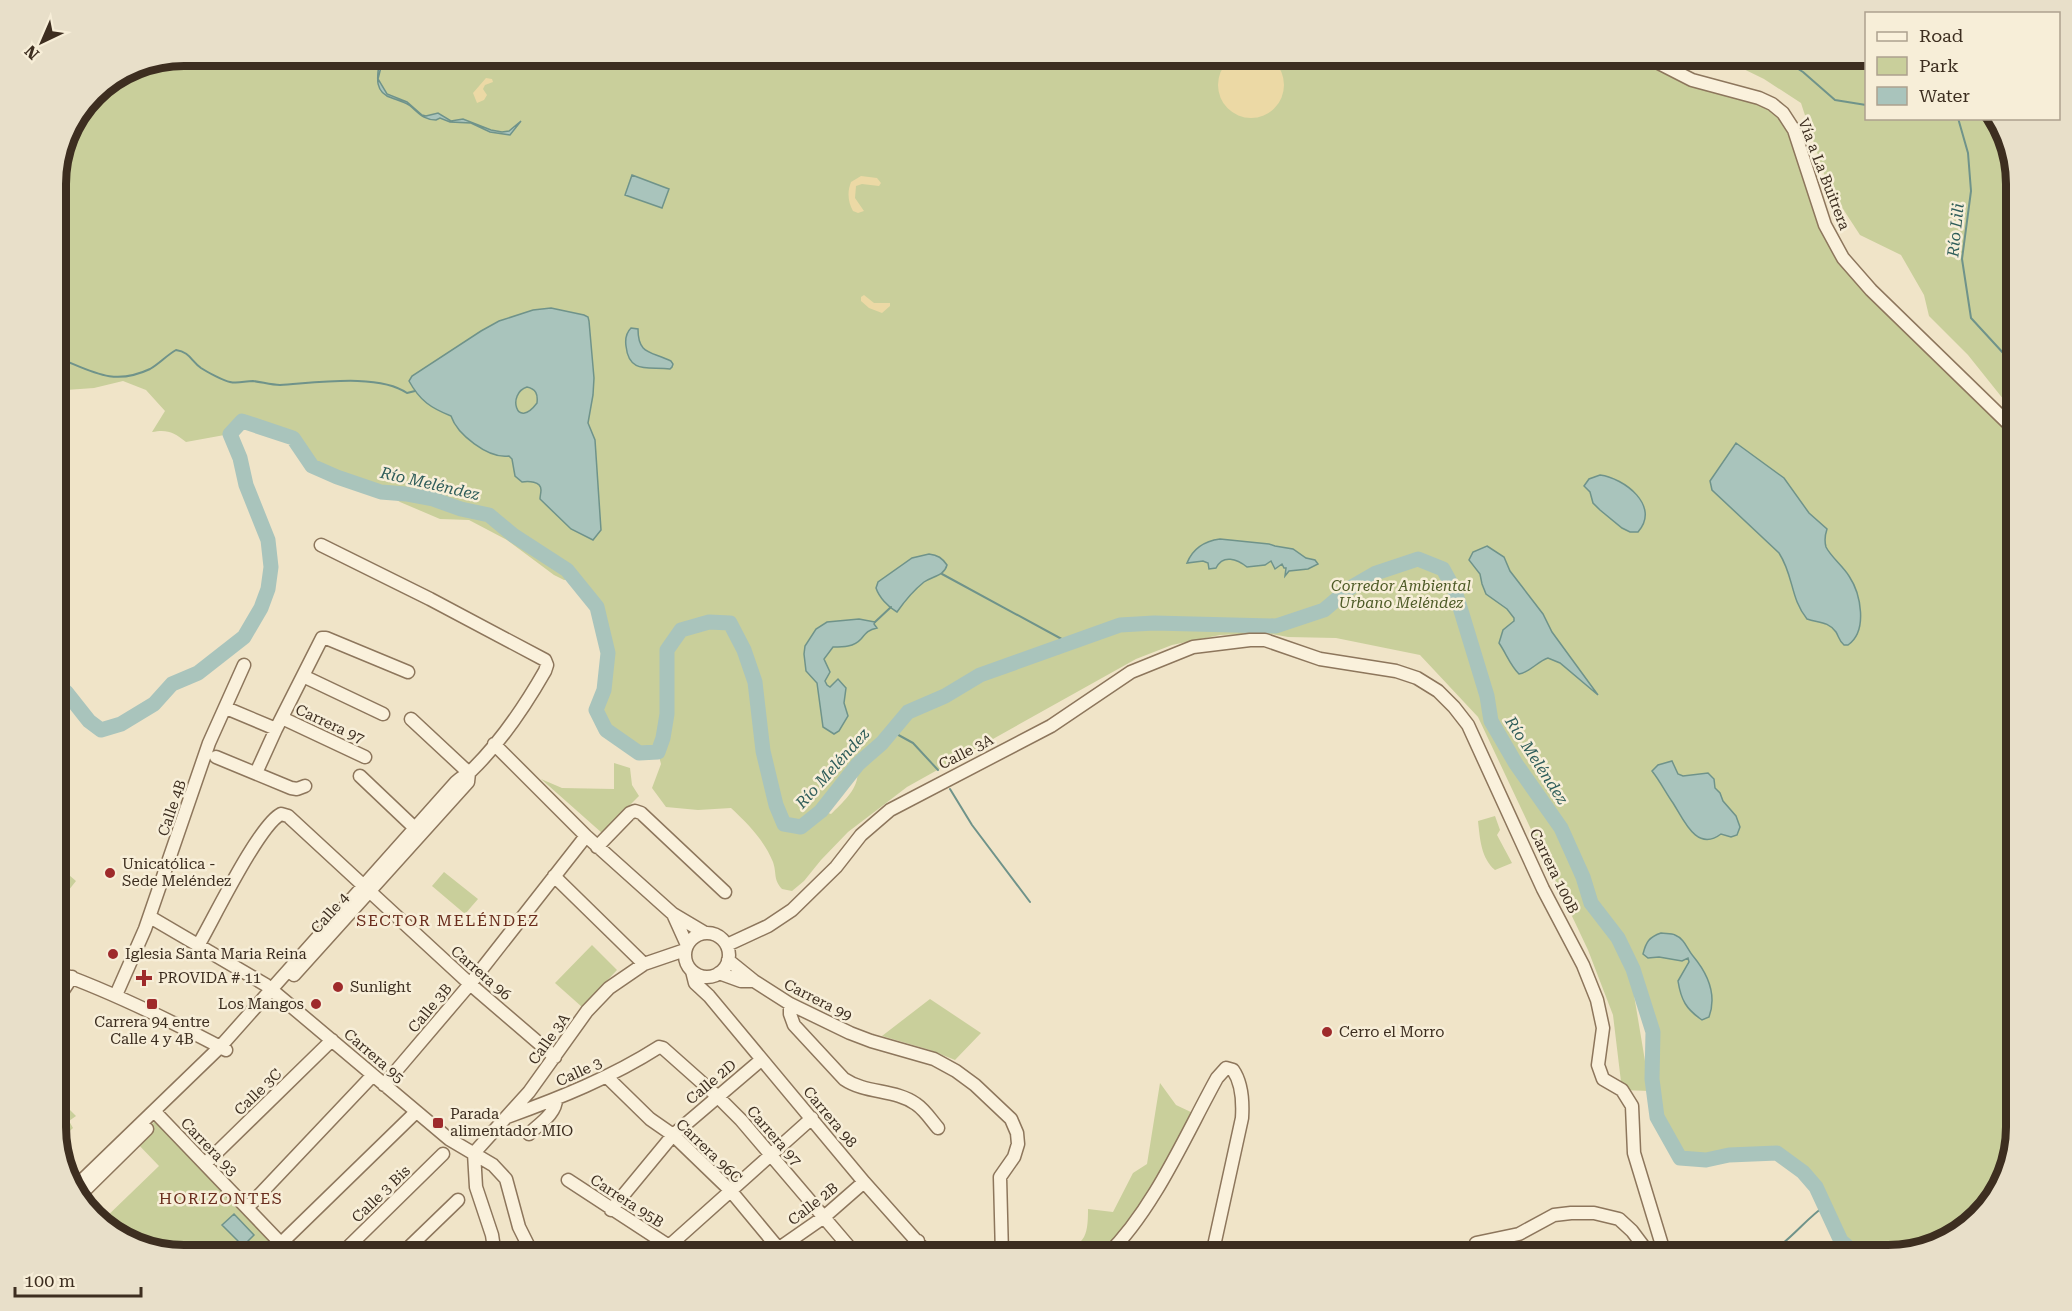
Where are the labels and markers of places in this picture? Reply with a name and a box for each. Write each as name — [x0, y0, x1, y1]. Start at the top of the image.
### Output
place label: Unicatólica - Sede Meléndez — [122, 855, 231, 890]
marker: Unicatólica - Sede Meléndez — [103, 866, 117, 880]
place label: Iglesia Santa Maria Reina — [125, 945, 307, 963]
marker: Iglesia Santa Maria Reina — [106, 947, 120, 961]
marker: PROVIDA # 11 — [135, 969, 153, 987]
place label: PROVIDA # 11 — [158, 969, 261, 987]
place label: Sunlight — [350, 978, 412, 996]
marker: Sunlight — [331, 980, 345, 994]
place label: Los Mangos — [218, 995, 304, 1013]
marker: Carrera 94 entre Calle 4 y 4B — [145, 997, 159, 1011]
marker: Los Mangos — [309, 997, 323, 1011]
place label: Carrera 94 entre Calle 4 y 4B — [94, 1013, 210, 1048]
place label: Cerro el Morro — [1339, 1023, 1445, 1041]
marker: Cerro el Morro — [1320, 1025, 1334, 1039]
place label: Parada alimentador MIO — [450, 1105, 573, 1140]
marker: Parada alimentador MIO — [431, 1116, 445, 1130]

